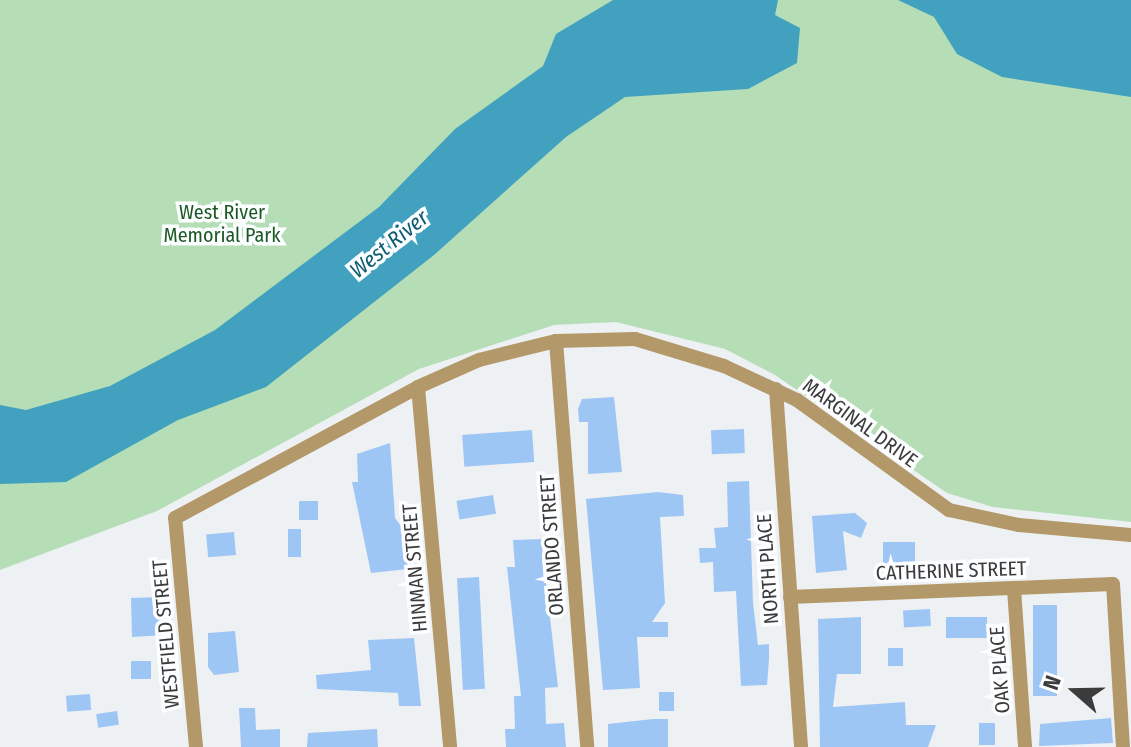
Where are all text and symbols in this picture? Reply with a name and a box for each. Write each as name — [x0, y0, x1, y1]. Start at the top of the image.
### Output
park label: West River Memorial Park — [163, 201, 281, 248]
water label: West River — [344, 204, 434, 284]
street label: MARGINAL DRIVE — [798, 373, 922, 473]
street label: ORLANDO STREET — [535, 474, 569, 616]
street label: HINMAN STREET — [397, 503, 433, 633]
street label: NORTH PLACE — [752, 513, 784, 625]
street label: CATHERINE STREET — [875, 556, 1027, 586]
street label: WESTFIELD STREET — [148, 559, 184, 709]
street label: OAK PLACE — [985, 626, 1015, 714]
north arrow — [1035, 651, 1115, 731]
text: N — [1037, 672, 1067, 693]

